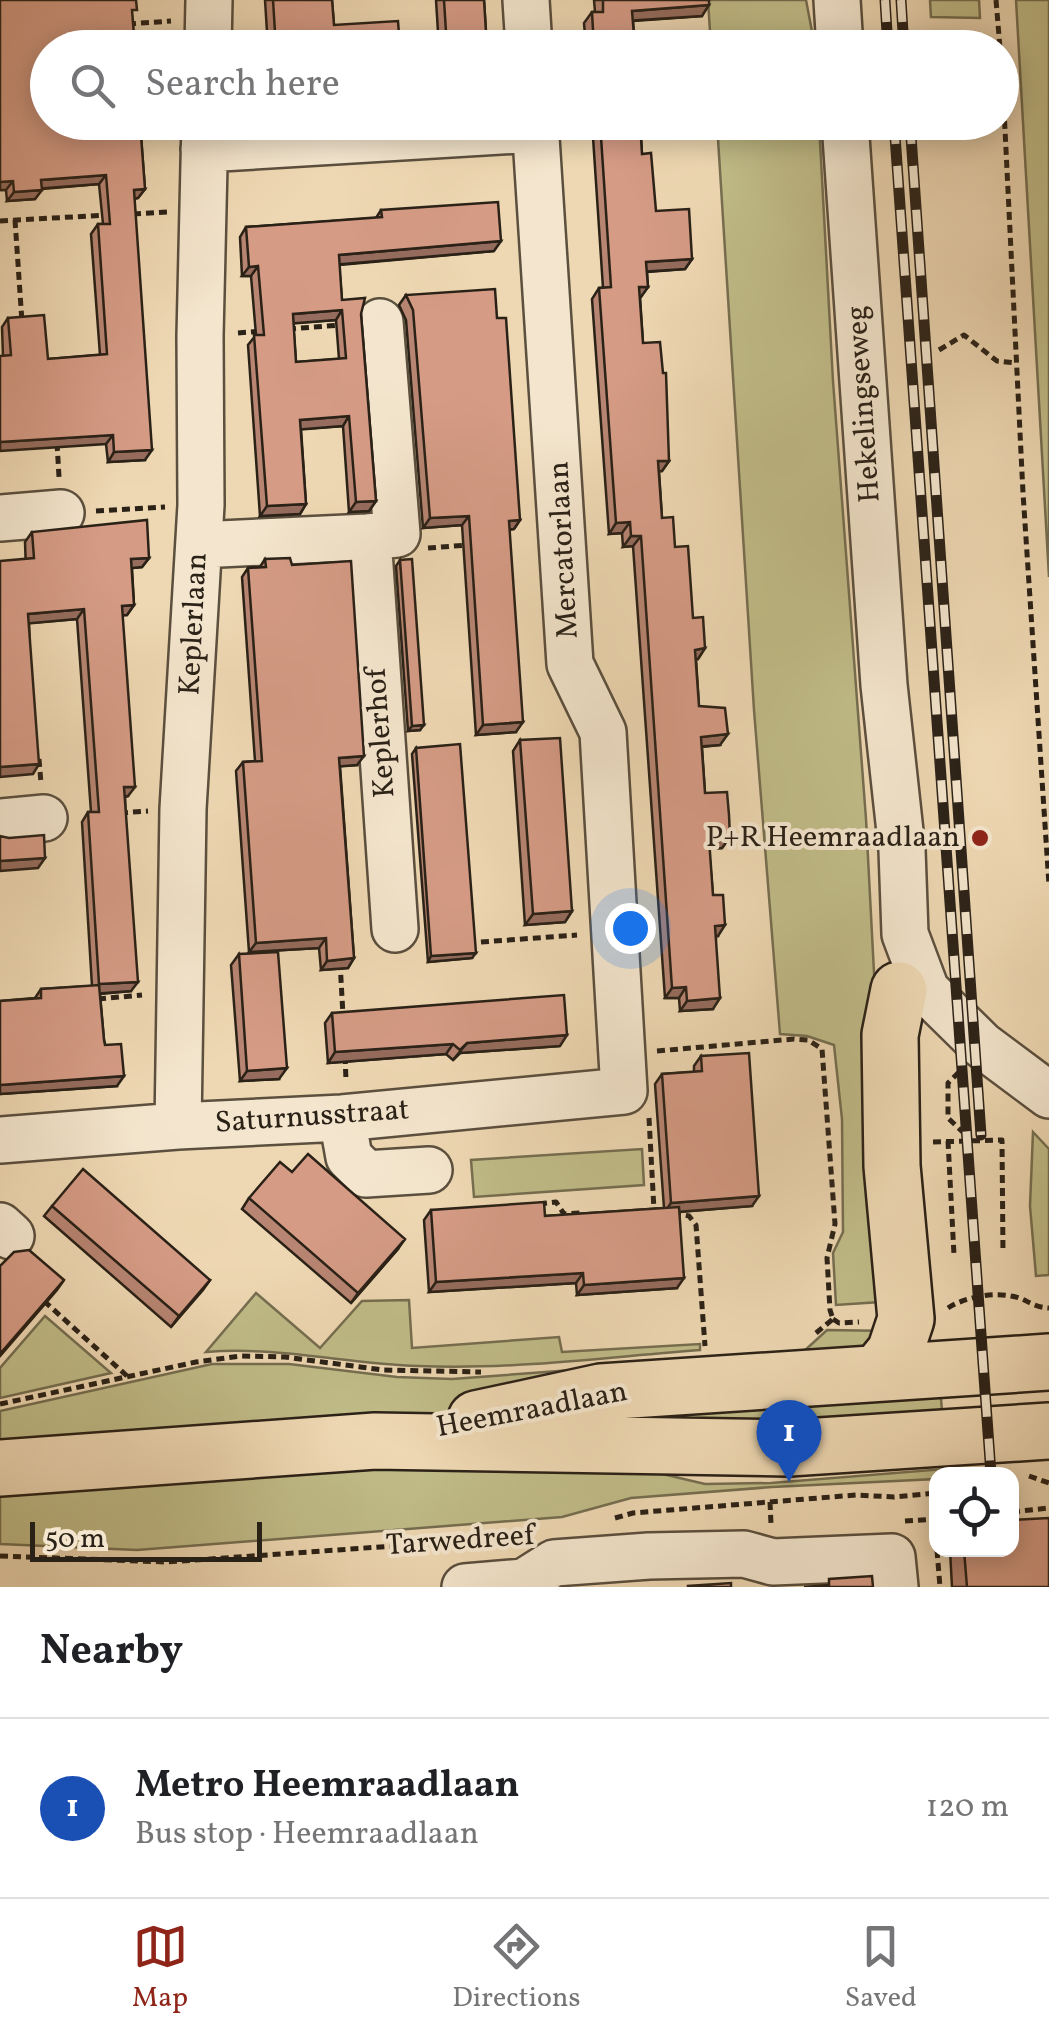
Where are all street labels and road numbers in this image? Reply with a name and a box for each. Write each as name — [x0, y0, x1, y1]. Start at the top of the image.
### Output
street label: Hekelingseweg — [836, 304, 892, 504]
street label: Mercatorlaan — [538, 460, 590, 640]
street label: Keplerlaan — [169, 552, 219, 696]
street label: Keplerhof — [355, 664, 406, 799]
street label: Saturnusstraat — [213, 1089, 411, 1145]
street label: Heemraadlaan — [433, 1371, 631, 1449]
street label: Tarwedreef — [384, 1515, 538, 1567]

